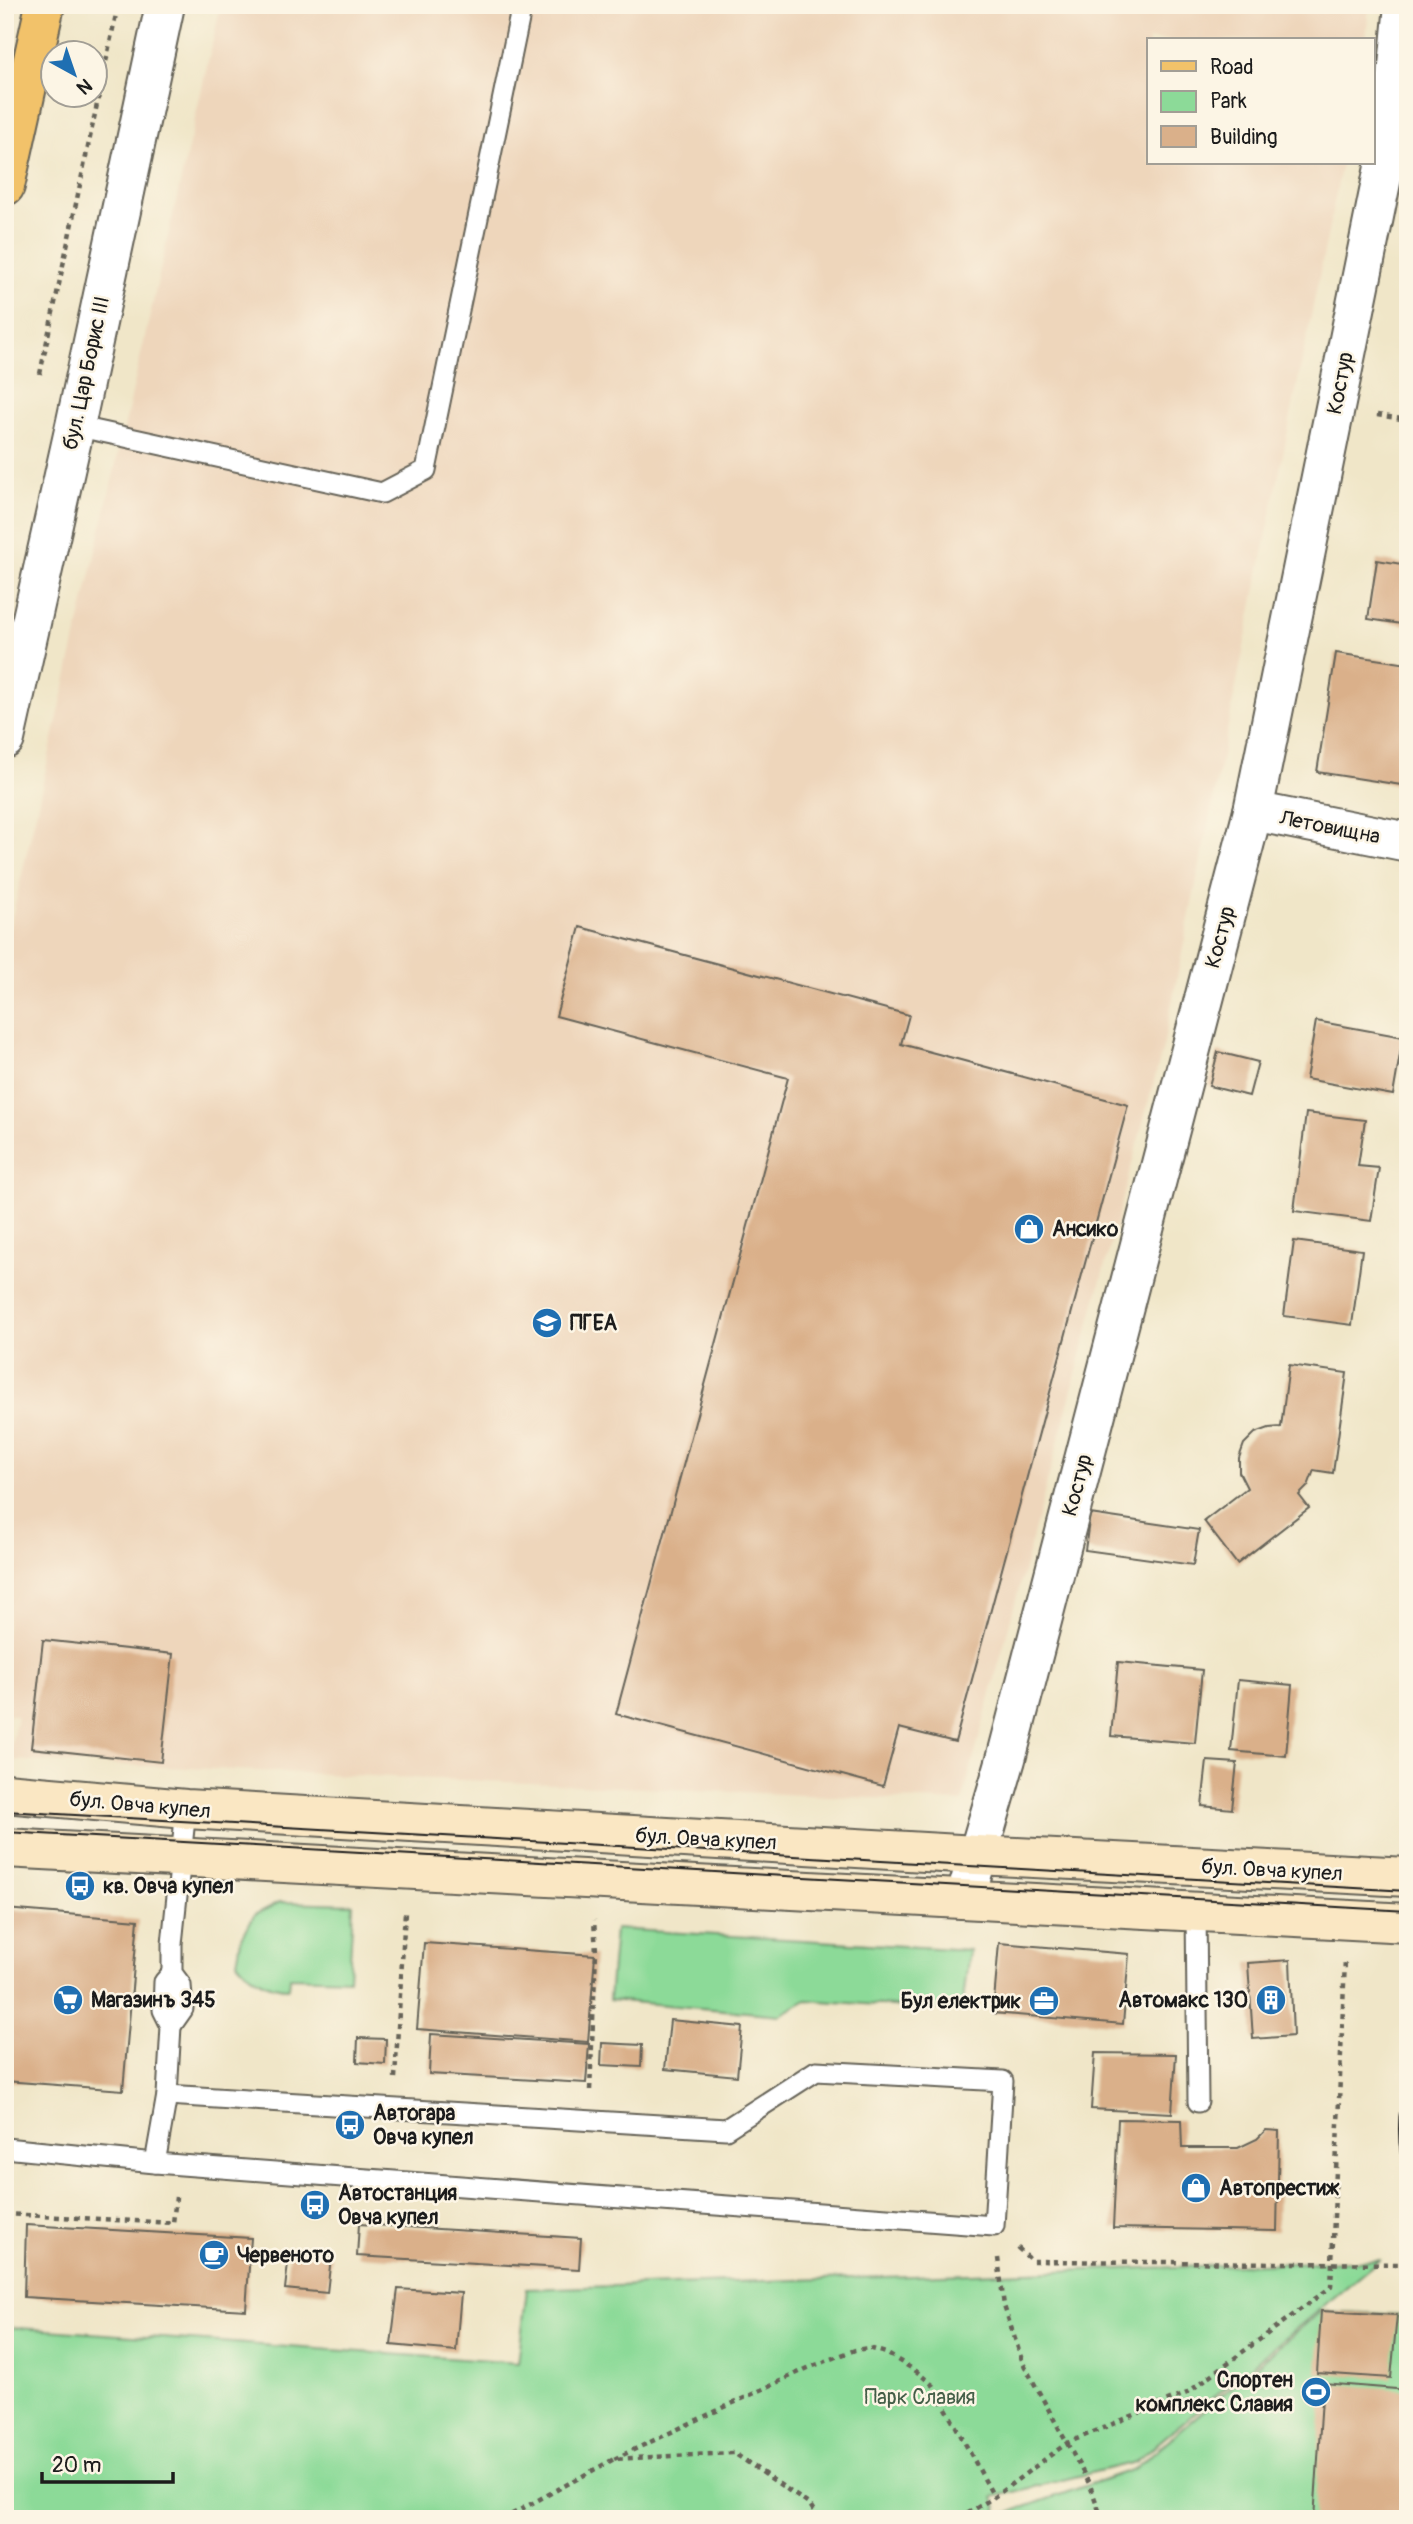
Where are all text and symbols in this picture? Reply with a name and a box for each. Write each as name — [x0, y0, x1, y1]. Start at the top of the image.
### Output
north arrow — [38, 38, 108, 108]
legend — [1147, 38, 1374, 164]
text: Road — [1210, 54, 1254, 81]
text: N — [72, 73, 97, 100]
text: Park — [1210, 88, 1247, 115]
text: Building — [1210, 124, 1277, 151]
street label: бул. Цар Борис III — [57, 294, 116, 452]
street label: Костур — [1321, 350, 1360, 417]
street label: Летовищна — [1276, 804, 1382, 850]
street label: Костур — [1199, 903, 1242, 971]
shop icon: Ансико — [1012, 1212, 1046, 1246]
place label: Ансико — [1052, 1216, 1119, 1243]
school or university icon: ПГЕА — [530, 1306, 564, 1340]
place label: ПГЕА — [570, 1310, 618, 1337]
street label: Костур — [1056, 1451, 1099, 1519]
street label: бул. Овча купел — [68, 1786, 212, 1825]
street label: бул. Овча купел — [635, 1822, 777, 1857]
street label: бул. Овча купел — [1201, 1853, 1343, 1888]
bus stop icon: кв. Овча купел — [63, 1869, 97, 1903]
place label: кв. Овча купел — [103, 1873, 234, 1900]
supermarket icon: Магазинъ 345 — [51, 1983, 85, 2017]
building icon: Автомакс 130 — [1254, 1983, 1288, 2017]
office icon: Бул електрик — [1027, 1984, 1061, 2018]
place label: Магазинъ 345 — [91, 1987, 216, 2014]
place label: Автомакс 130 — [1118, 1987, 1248, 2014]
place label: Бул електрик — [901, 1988, 1021, 2015]
place label: Автогара Овча купел — [373, 2100, 474, 2151]
bus stop icon: Автогара Овча купел — [333, 2108, 367, 2142]
shop icon: Автопрестиж — [1179, 2171, 1213, 2205]
place label: Автопрестиж — [1219, 2175, 1340, 2202]
place label: Автостанция Овча купел — [338, 2180, 457, 2231]
bus stop icon: Автостанция Овча купел — [298, 2188, 332, 2222]
cafe icon: Червеното — [197, 2238, 231, 2272]
place label: Червеното — [237, 2242, 335, 2269]
place label: Спортен комплекс Славия — [1136, 2367, 1293, 2418]
sports icon: Спортен комплекс Славия — [1299, 2375, 1333, 2409]
park label: Парк Славия — [865, 2384, 976, 2411]
scale bar — [42, 2440, 173, 2484]
text: 20 m — [52, 2452, 101, 2479]

